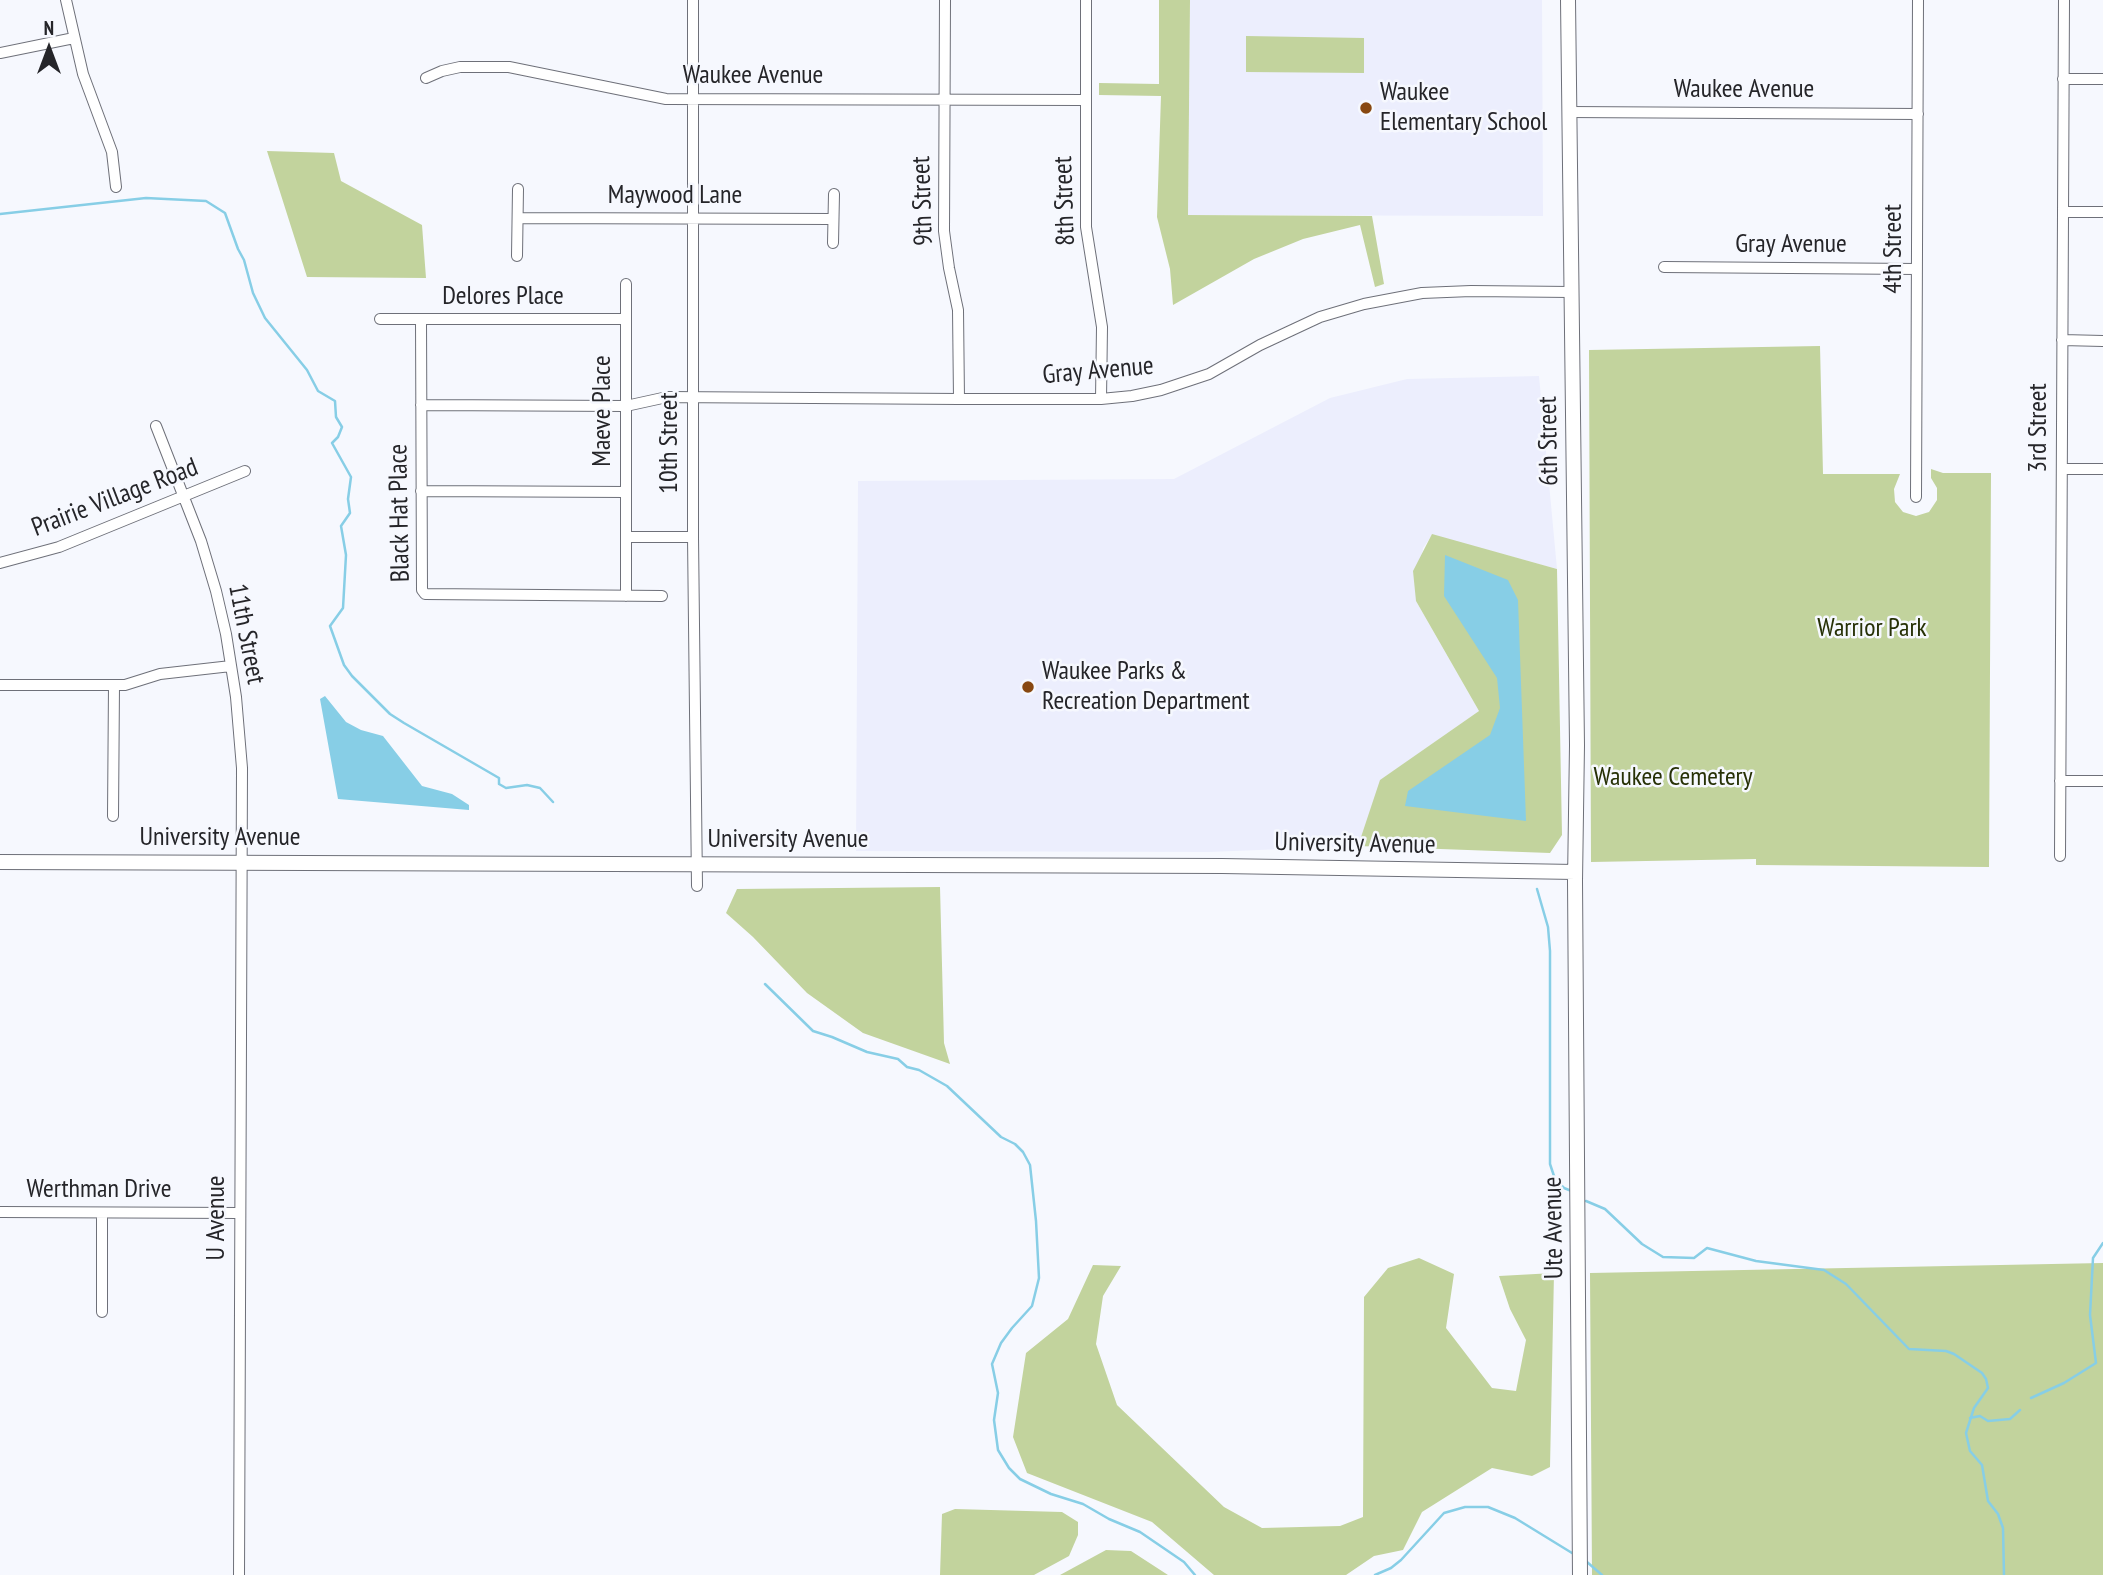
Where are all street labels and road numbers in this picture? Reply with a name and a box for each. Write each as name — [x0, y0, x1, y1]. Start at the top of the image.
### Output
street label: Waukee Avenue — [683, 60, 823, 92]
street label: Waukee Avenue — [1674, 74, 1814, 106]
street label: 9th Street — [906, 156, 940, 246]
street label: 8th Street — [1048, 156, 1082, 246]
street label: Maywood Lane — [608, 180, 742, 212]
street label: 4th Street — [1878, 204, 1910, 294]
street label: Gray Avenue — [1735, 229, 1847, 261]
street label: Delores Place — [442, 281, 564, 313]
street label: Gray Avenue — [1041, 351, 1155, 391]
street label: Maeve Place — [587, 355, 619, 467]
street label: 3rd Street — [2023, 383, 2055, 473]
street label: 10th Street — [654, 392, 686, 494]
street label: 6th Street — [1533, 396, 1565, 486]
street label: Black Hat Place — [383, 444, 417, 582]
street label: Prairie Village Road — [28, 452, 202, 544]
street label: 11th Street — [221, 581, 271, 687]
street label: University Avenue — [139, 822, 301, 854]
street label: University Avenue — [707, 824, 869, 856]
street label: University Avenue — [1274, 827, 1436, 861]
street label: Werthman Drive — [26, 1174, 172, 1206]
street label: U Avenue — [201, 1176, 233, 1260]
street label: Ute Avenue — [1538, 1176, 1570, 1280]

